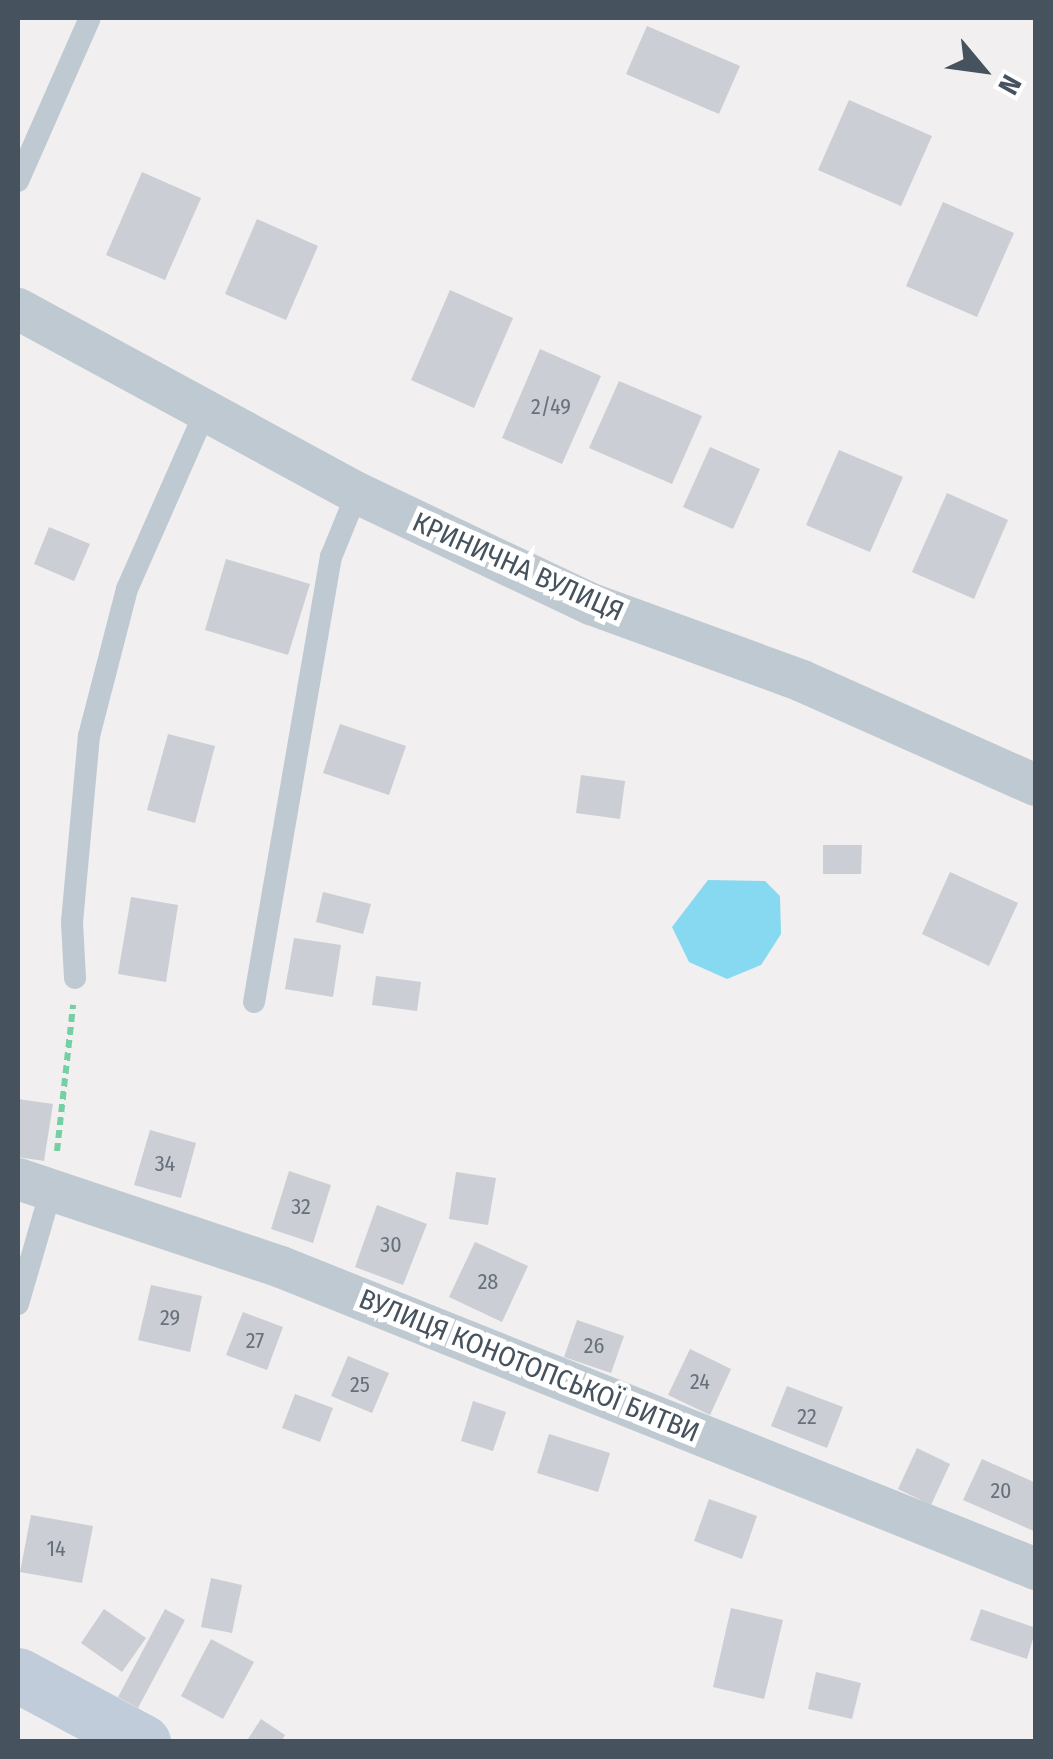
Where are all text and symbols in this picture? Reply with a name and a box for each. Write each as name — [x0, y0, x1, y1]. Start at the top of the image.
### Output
north arrow — [933, 20, 1033, 120]
text: N — [991, 69, 1028, 100]
house number: 2/49 — [531, 394, 571, 420]
street label: КРИНИЧНА ВУЛИЦЯ — [407, 505, 629, 629]
house number: 34 — [155, 1151, 175, 1177]
house number: 32 — [291, 1194, 311, 1220]
house number: 30 — [380, 1232, 402, 1258]
house number: 28 — [478, 1269, 498, 1295]
street label: ВУЛИЦЯ КОНОТОПСЬКОЇ БИТВИ — [354, 1282, 704, 1450]
house number: 29 — [160, 1305, 180, 1331]
house number: 27 — [246, 1328, 264, 1354]
house number: 26 — [584, 1333, 604, 1359]
house number: 24 — [690, 1369, 710, 1395]
house number: 25 — [350, 1372, 370, 1398]
house number: 22 — [797, 1404, 817, 1430]
house number: 20 — [990, 1478, 1012, 1504]
house number: 14 — [46, 1536, 66, 1562]

